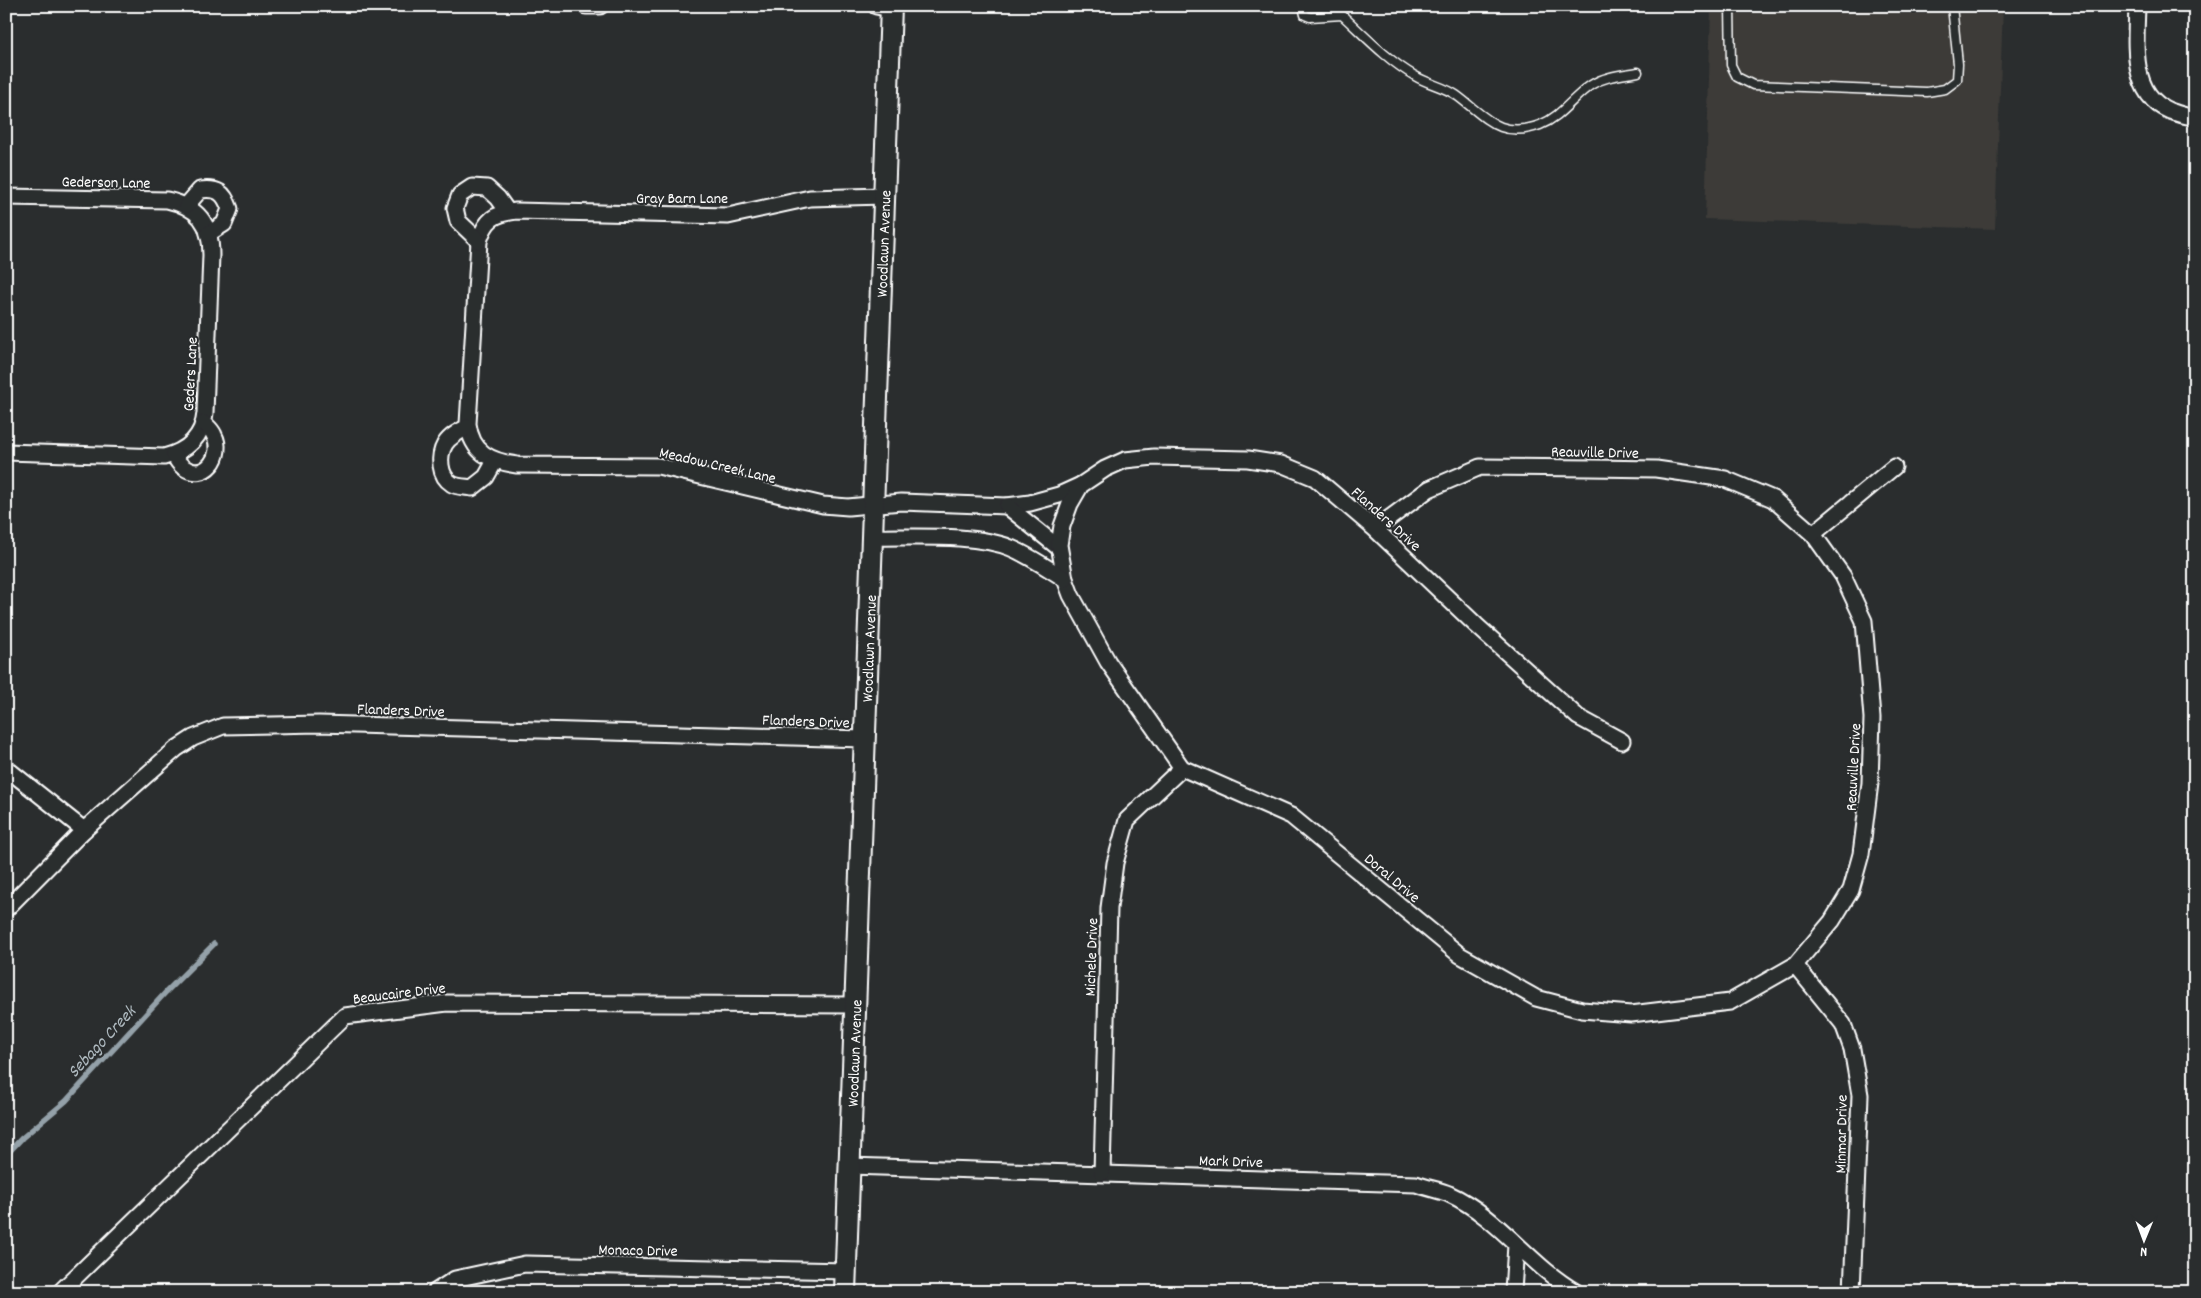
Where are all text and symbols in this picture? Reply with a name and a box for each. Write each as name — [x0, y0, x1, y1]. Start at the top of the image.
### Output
street label: Gederson Lane — [61, 171, 151, 196]
street label: Gray Barn Lane — [636, 188, 728, 211]
street label: Woodlawn Avenue — [872, 190, 898, 298]
street label: Geders Lane — [178, 336, 205, 412]
street label: Reauville Drive — [1551, 441, 1639, 466]
street label: Meadow Creek Lane — [657, 442, 778, 491]
street label: Flanders Drive — [1345, 482, 1426, 558]
street label: Woodlawn Avenue — [857, 594, 884, 703]
street label: Flanders Drive — [357, 698, 445, 725]
street label: Flanders Drive — [762, 709, 850, 736]
street label: Reauville Drive — [1841, 723, 1868, 812]
street label: Doral Drive — [1358, 849, 1424, 909]
street label: Michele Drive — [1080, 917, 1105, 997]
street label: Beaucaire Drive — [352, 977, 447, 1012]
street label: Woodlawn Avenue — [843, 999, 869, 1107]
water label: Sebago Creek — [63, 1000, 144, 1084]
street label: Minmar Drive — [1830, 1095, 1855, 1174]
street label: Mark Drive — [1199, 1150, 1263, 1175]
north arrow — [2118, 1216, 2168, 1266]
street label: Monaco Drive — [598, 1239, 678, 1264]
text: N — [2140, 1241, 2147, 1261]

